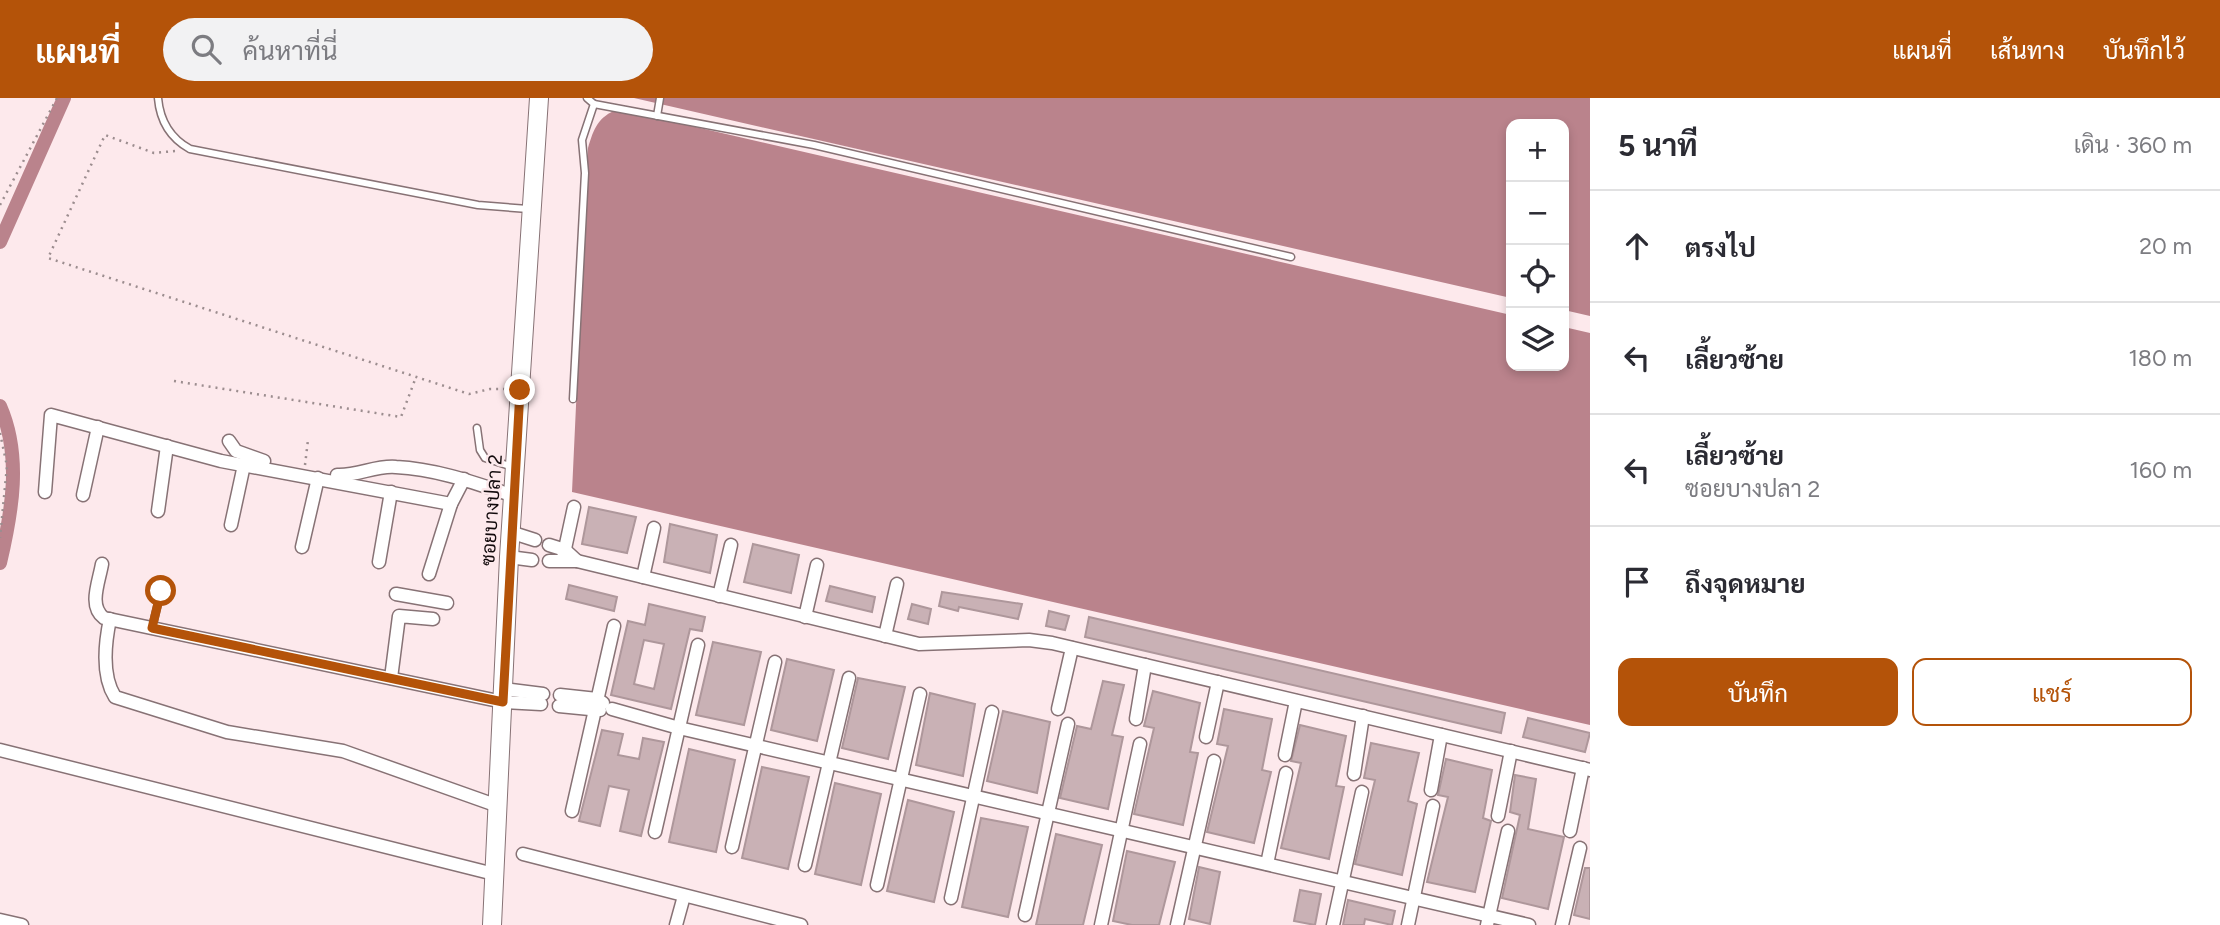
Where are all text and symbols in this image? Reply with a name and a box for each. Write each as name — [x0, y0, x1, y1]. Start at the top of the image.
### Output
search box — [163, 18, 653, 81]
icon: search — [187, 30, 225, 68]
text: แผนที่ — [35, 32, 121, 71]
text: ค้นหาที่นี่ — [243, 35, 338, 67]
text: แผนที่ — [1892, 36, 1952, 65]
text: เส้นทาง — [1990, 36, 2065, 65]
text: บันทึกไว้ — [2103, 36, 2185, 65]
map controls — [1506, 119, 1569, 371]
button: + — [1506, 119, 1569, 182]
text: 5 นาที — [1618, 127, 1698, 164]
text: เดิน · 360 m — [2074, 131, 2192, 159]
button: − — [1506, 182, 1569, 245]
icon: ahead — [1618, 227, 1656, 265]
text: ตรงไป — [1685, 232, 1756, 264]
text: 20 m — [2139, 232, 2192, 260]
button: locate — [1506, 245, 1569, 308]
button: layers — [1506, 308, 1569, 371]
icon: left — [1618, 339, 1656, 377]
text: เลี้ยวซ้าย — [1685, 344, 1784, 376]
text: 180 m — [2128, 344, 2192, 372]
route end — [504, 374, 535, 405]
text: เลี้ยวซ้าย — [1685, 440, 1784, 472]
icon: left — [1618, 451, 1656, 489]
street label: ซอยบางปลา 2 — [476, 453, 507, 567]
text: 160 m — [2129, 456, 2192, 484]
text: ซอยบางปลา 2 — [1685, 475, 1820, 503]
icon: arrive — [1618, 563, 1656, 601]
text: ถึงจุดหมาย — [1685, 568, 1806, 600]
route start — [145, 575, 176, 606]
button: บันทึก — [1618, 658, 1898, 726]
button: แชร์ — [1912, 658, 2192, 726]

